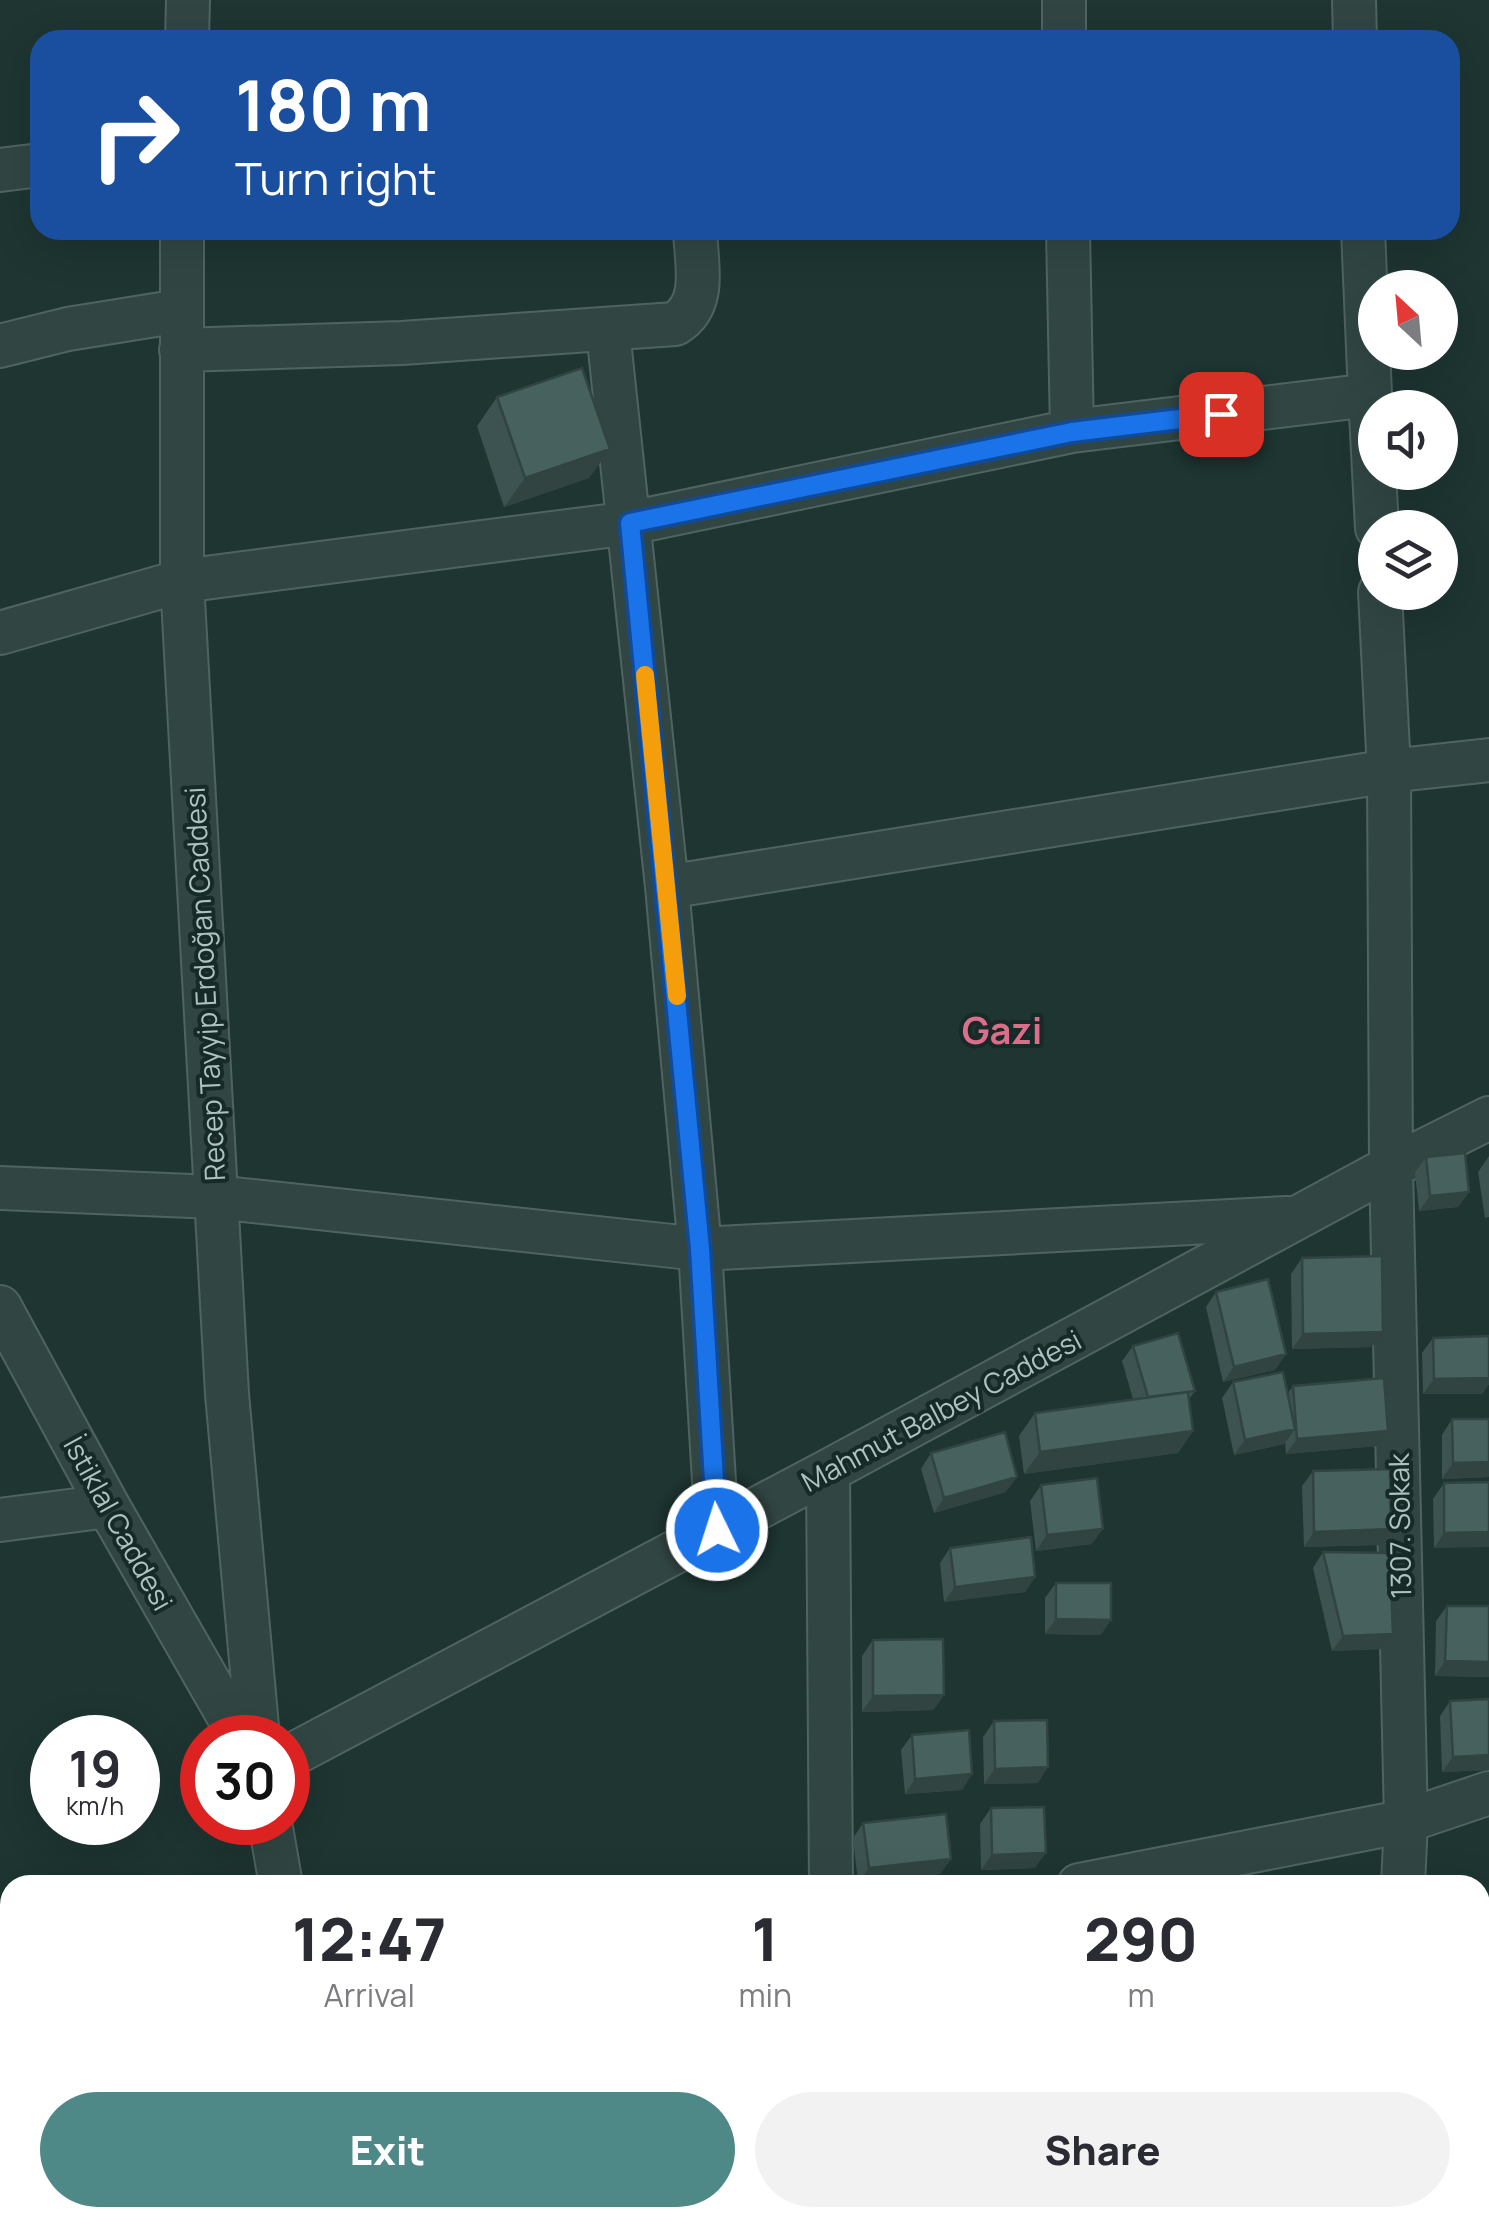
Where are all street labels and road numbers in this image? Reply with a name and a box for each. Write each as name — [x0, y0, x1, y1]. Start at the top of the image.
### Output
street label: Recep Tayyip Erdoğan Caddesi — [175, 786, 233, 1182]
street label: Mahmut Balbey Caddesi — [795, 1320, 1087, 1500]
street label: İstiklal Caddesi — [55, 1429, 183, 1617]
street label: 1307. Sokak — [1379, 1452, 1419, 1599]

